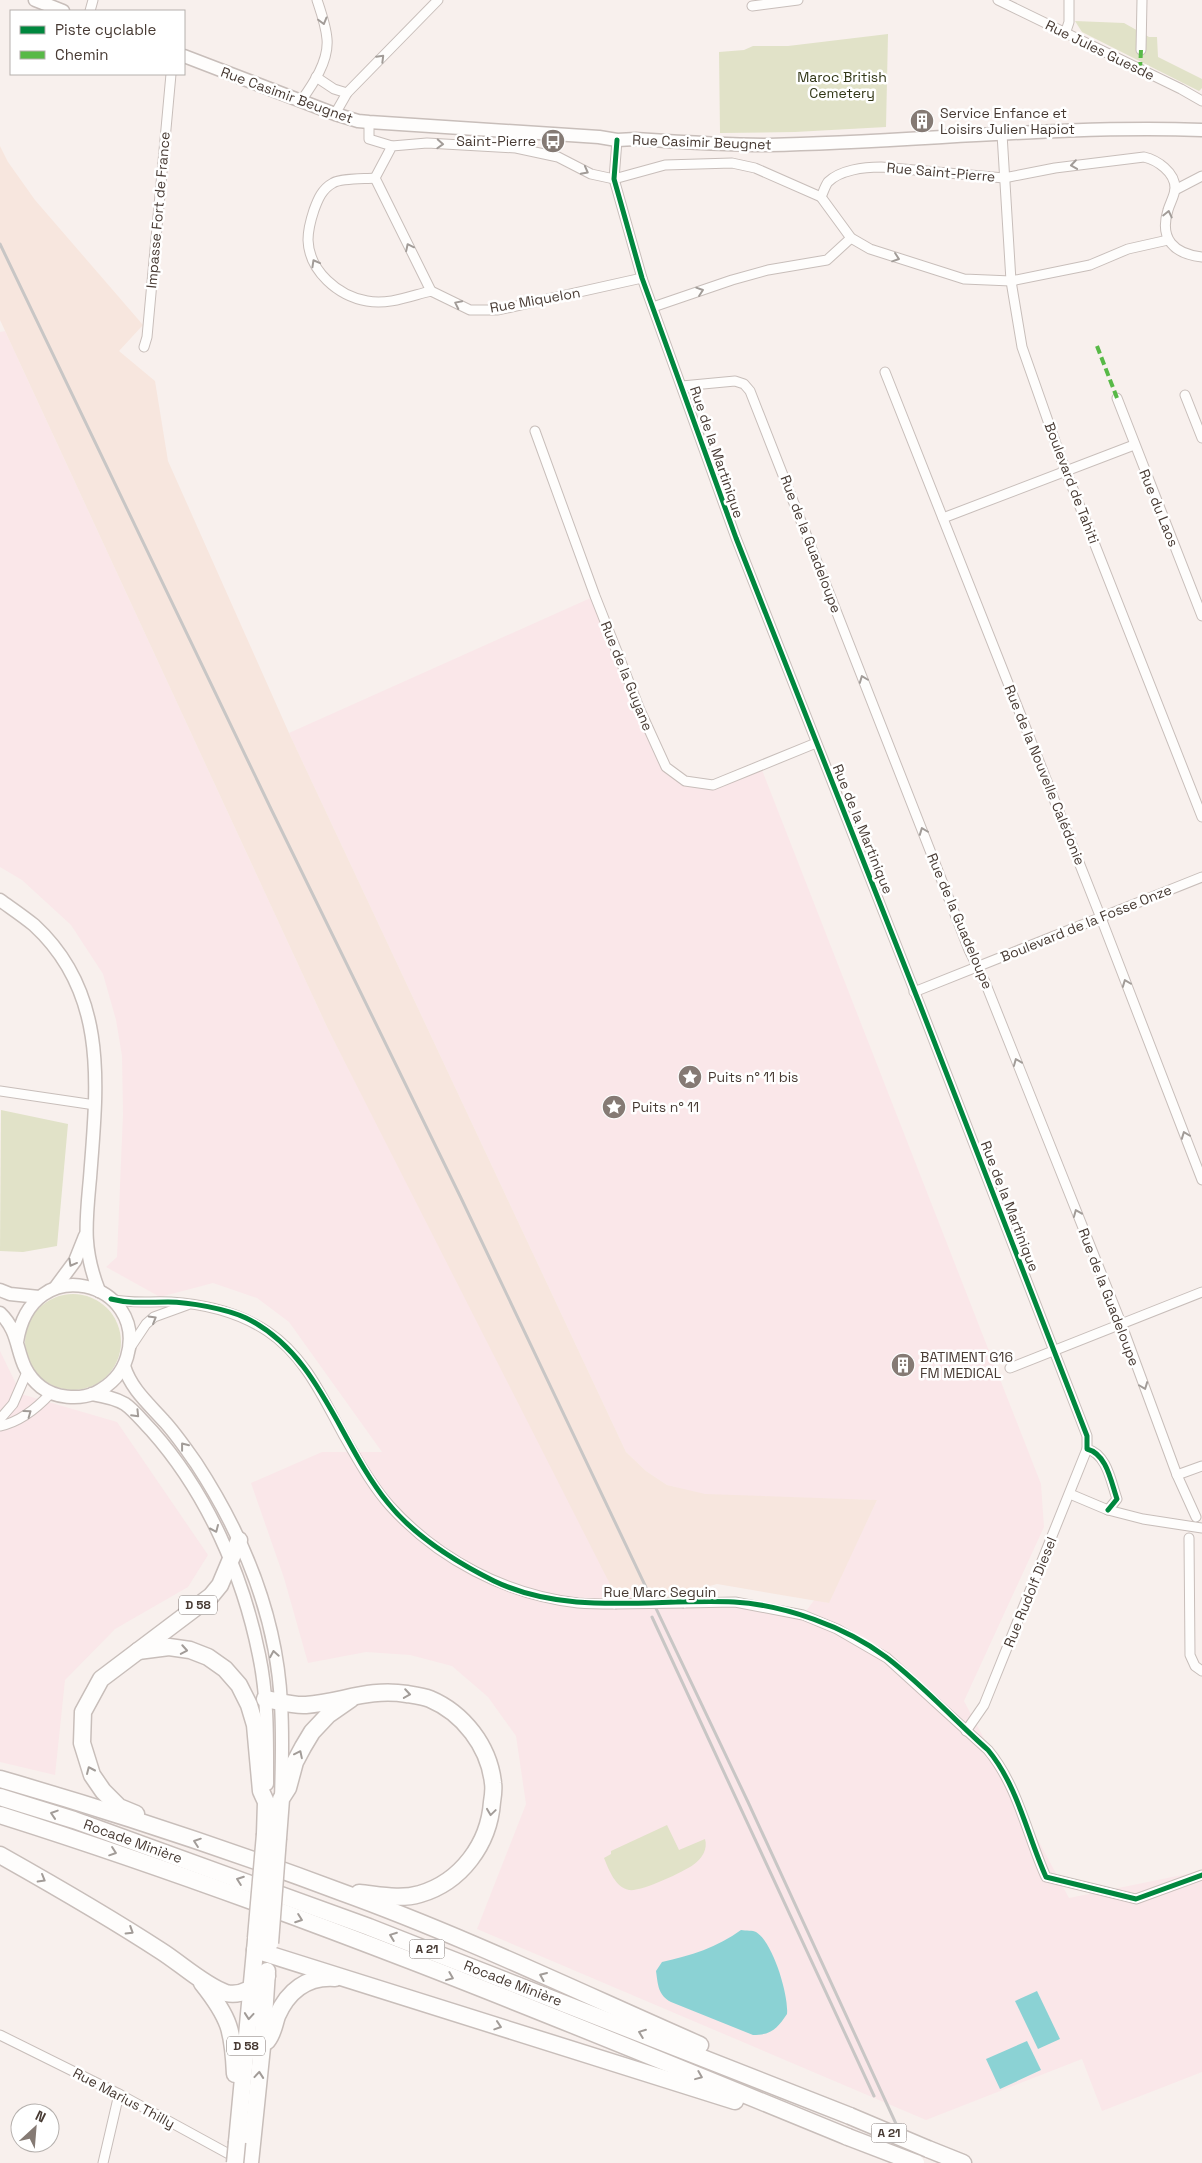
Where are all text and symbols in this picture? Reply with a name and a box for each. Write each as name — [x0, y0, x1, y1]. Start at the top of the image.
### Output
legend — [10, 10, 185, 75]
one-way arrow — [317, 16, 328, 25]
street label: Rue Jules Guesde — [1042, 16, 1158, 84]
text: Piste cyclable — [55, 20, 157, 39]
text: Chemin — [55, 45, 108, 64]
one-way arrow — [375, 55, 384, 64]
street label: Rue Casimir Beugnet — [218, 63, 356, 127]
park label: Maroc British Cemetery — [797, 68, 887, 102]
place label: Service Enfance et Loisirs Julien Hapiot — [940, 104, 1075, 138]
building icon: Service Enfance et Loisirs Julien Hapiot — [909, 108, 935, 134]
bus stop icon: Saint-Pierre — [540, 128, 566, 154]
street label: Impasse Fort de France — [142, 131, 174, 289]
street label: Rue Casimir Beugnet — [632, 131, 772, 153]
place label: Saint-Pierre — [456, 132, 536, 150]
one-way arrow — [437, 139, 445, 150]
street label: Rue Saint-Pierre — [886, 158, 996, 186]
one-way arrow — [1069, 160, 1078, 170]
one-way arrow — [580, 165, 589, 175]
one-way arrow — [1162, 210, 1173, 219]
one-way arrow — [405, 243, 415, 252]
one-way arrow — [891, 252, 899, 262]
one-way arrow — [311, 260, 321, 269]
street label: Rue Miquelon — [488, 283, 582, 317]
one-way arrow — [695, 287, 703, 297]
one-way arrow — [454, 300, 463, 310]
street label: Rue de la Martinique — [686, 384, 748, 520]
street label: Boulevard de Tahiti — [1041, 420, 1103, 546]
street label: Rue du Laos — [1135, 467, 1183, 549]
street label: Rue de la Guadeloupe — [776, 473, 846, 615]
street label: Rue de la Guyane — [597, 619, 657, 733]
one-way arrow — [859, 676, 869, 684]
street label: Rue de la Nouvelle Calédonie — [1001, 682, 1089, 868]
street label: Rue de la Martinique — [829, 761, 897, 897]
one-way arrow — [918, 827, 929, 836]
street label: Rue de la Guadeloupe — [923, 850, 997, 992]
street label: Boulevard de la Fosse Onze — [998, 880, 1174, 966]
one-way arrow — [1122, 979, 1132, 988]
one-way arrow — [1013, 1058, 1023, 1067]
place icon: Puits n° 11 bis — [677, 1064, 703, 1090]
place label: Puits n° 11 bis — [708, 1068, 798, 1086]
place icon: Puits n° 11 — [601, 1094, 627, 1120]
place label: Puits n° 11 — [632, 1098, 699, 1116]
one-way arrow — [1180, 1131, 1190, 1139]
street label: Rue de la Martinique — [977, 1138, 1043, 1274]
one-way arrow — [1073, 1209, 1083, 1218]
street label: Rue de la Guadeloupe — [1074, 1226, 1144, 1368]
one-way arrow — [69, 1258, 79, 1267]
one-way arrow — [148, 1316, 157, 1326]
place label: BATIMENT G16 FM MEDICAL — [920, 1348, 1013, 1382]
building icon: BATIMENT G16 FM MEDICAL — [890, 1352, 916, 1378]
one-way arrow — [1138, 1381, 1148, 1389]
one-way arrow — [130, 1408, 139, 1417]
one-way arrow — [22, 1410, 32, 1419]
one-way arrow — [181, 1442, 190, 1452]
one-way arrow — [209, 1524, 220, 1533]
street label: Rue Rudolf Diesel — [1000, 1534, 1060, 1650]
street label: Rue Marc Seguin — [604, 1583, 716, 1601]
road number: D 58 — [179, 1596, 217, 1614]
one-way arrow — [179, 1644, 188, 1654]
one-way arrow — [270, 1650, 280, 1658]
one-way arrow — [403, 1689, 412, 1699]
one-way arrow — [293, 1750, 304, 1759]
one-way arrow — [86, 1766, 96, 1775]
one-way arrow — [486, 1809, 497, 1817]
one-way arrow — [50, 1810, 59, 1820]
street label: Rocade Minière — [81, 1815, 185, 1867]
one-way arrow — [193, 1838, 201, 1848]
one-way arrow — [108, 1846, 117, 1856]
one-way arrow — [37, 1873, 46, 1883]
one-way arrow — [236, 1876, 245, 1886]
one-way arrow — [294, 1913, 302, 1923]
one-way arrow — [125, 1925, 134, 1935]
one-way arrow — [389, 1932, 398, 1942]
road number: A 21 — [410, 1940, 444, 1958]
street label: Rocade Minière — [461, 1956, 565, 2010]
one-way arrow — [445, 1971, 454, 1981]
one-way arrow — [539, 1972, 548, 1983]
one-way arrow — [244, 2013, 255, 2021]
one-way arrow — [493, 2020, 501, 2030]
one-way arrow — [638, 2029, 647, 2040]
road number: D 58 — [227, 2036, 265, 2056]
street label: Rue Marius Thilly — [70, 2064, 178, 2132]
one-way arrow — [694, 2070, 703, 2080]
one-way arrow — [253, 2071, 264, 2079]
north arrow — [10, 2103, 60, 2153]
text: N — [33, 2106, 49, 2126]
road number: A 21 — [872, 2124, 906, 2142]

